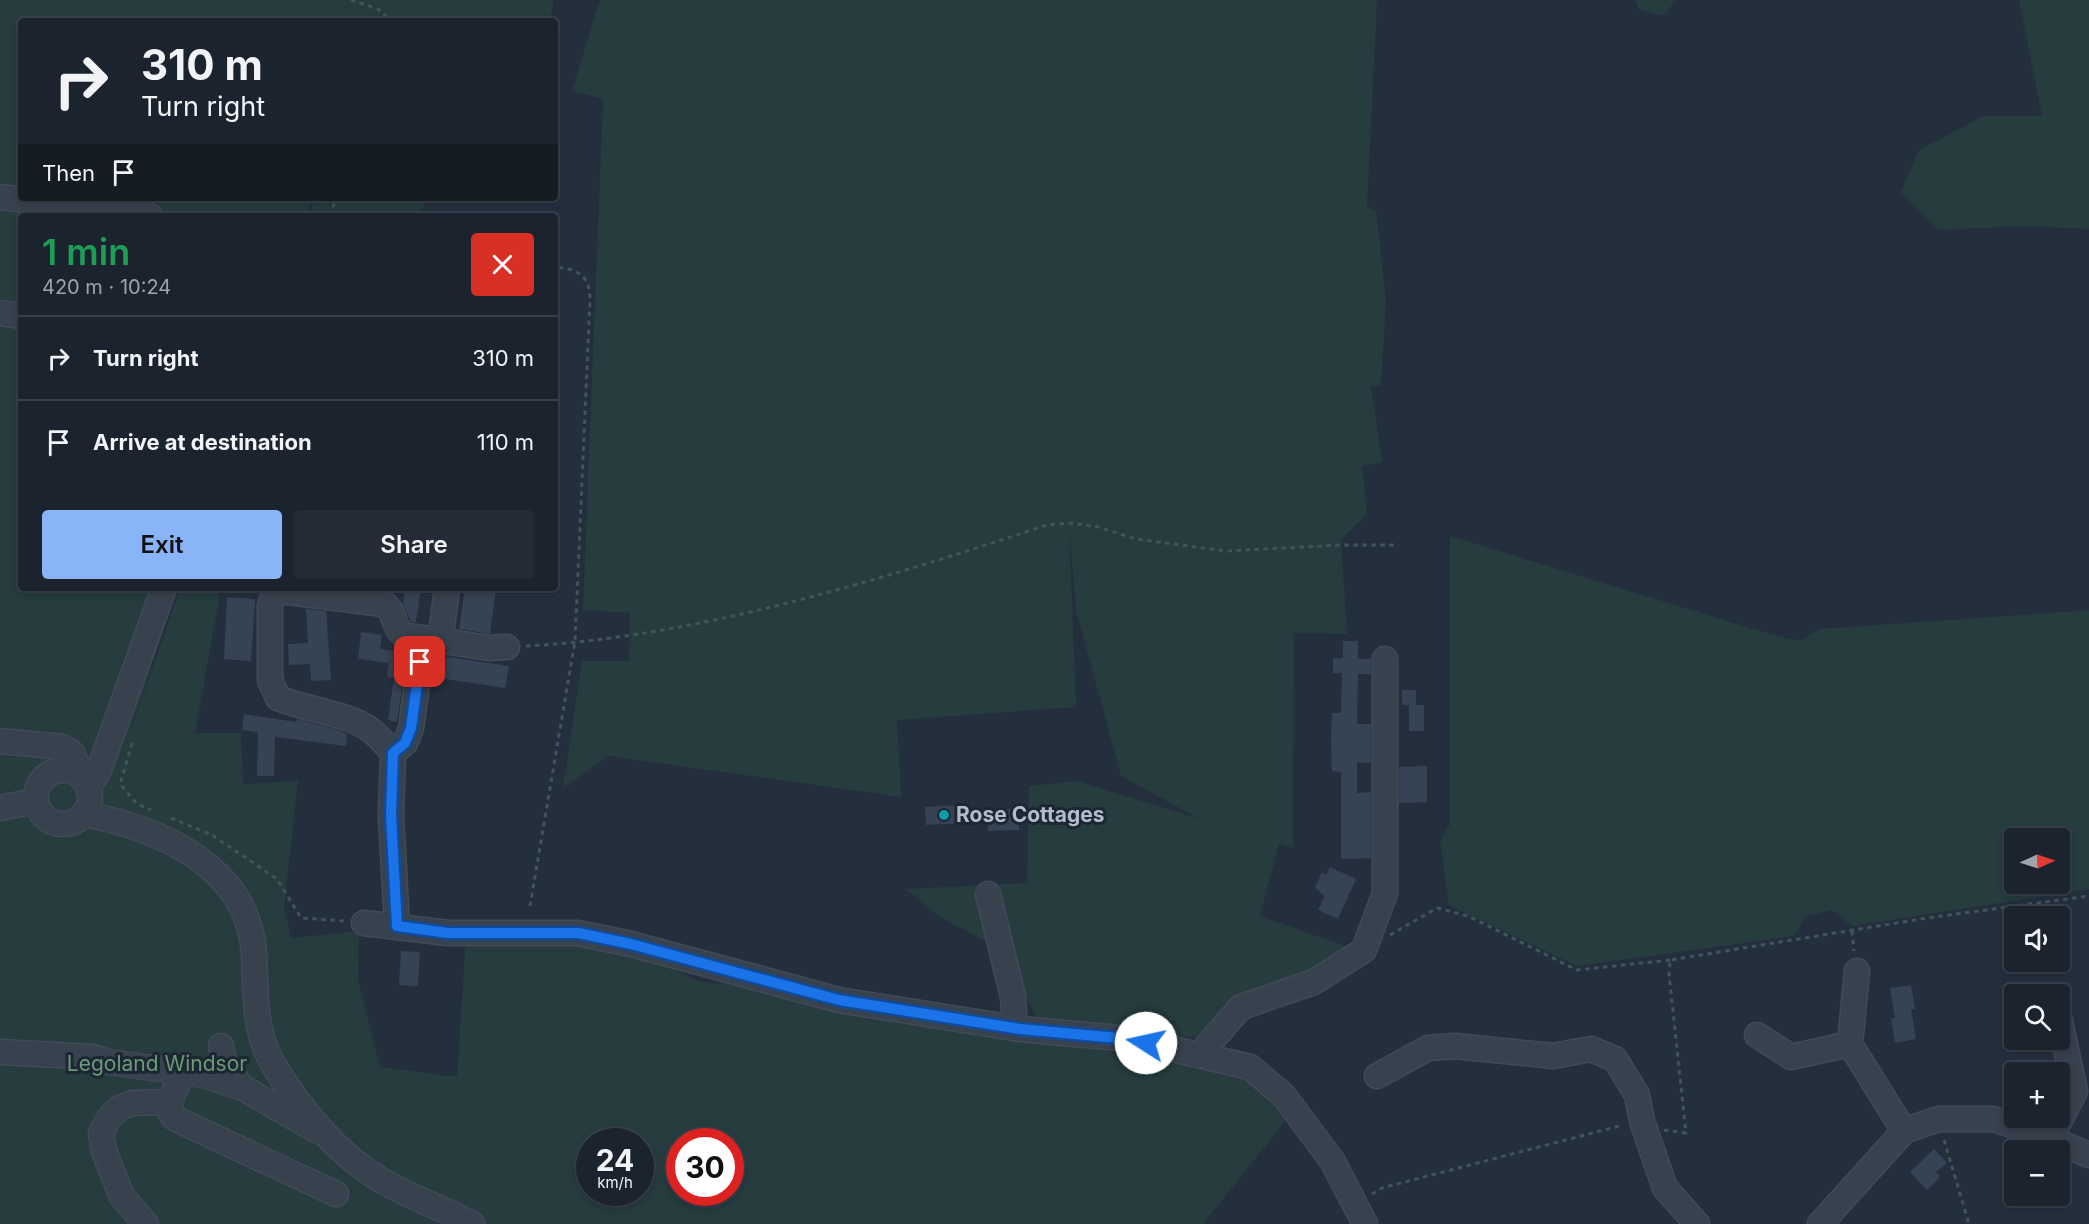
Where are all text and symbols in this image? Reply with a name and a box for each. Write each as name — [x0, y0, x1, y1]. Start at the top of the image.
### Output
text: 310 m — [141, 39, 263, 90]
icon: right — [42, 42, 120, 120]
text: Turn right — [141, 90, 265, 123]
icon: arrive — [107, 156, 140, 189]
text: Then — [42, 160, 95, 186]
text: 1 min — [42, 230, 130, 274]
button: close — [471, 233, 534, 296]
text: 420 m · 10:24 — [42, 275, 171, 299]
icon: right — [42, 342, 75, 375]
text: Turn right — [93, 345, 199, 371]
text: 310 m — [472, 345, 534, 371]
icon: arrive — [42, 426, 75, 459]
text: Arrive at destination — [93, 429, 312, 455]
text: 110 m — [477, 429, 534, 455]
button: Exit — [42, 510, 282, 579]
button: Share — [294, 510, 534, 579]
pin — [394, 636, 445, 687]
icon: arrive — [403, 645, 436, 678]
place label: Rose Cottages — [956, 802, 1105, 827]
marker: Rose Cottages — [937, 808, 951, 822]
north arrow — [2004, 828, 2070, 894]
map controls — [2004, 828, 2070, 1206]
button: sound — [2004, 906, 2070, 972]
button: search — [2004, 984, 2070, 1050]
position arrow — [1114, 1011, 1178, 1075]
park label: Legoland Windsor — [67, 1051, 247, 1076]
button: + — [2004, 1062, 2070, 1128]
speed limit sign: 30 — [666, 1128, 744, 1206]
button: − — [2004, 1140, 2070, 1206]
text: 24 — [596, 1142, 634, 1178]
text: km/h — [597, 1173, 633, 1192]

